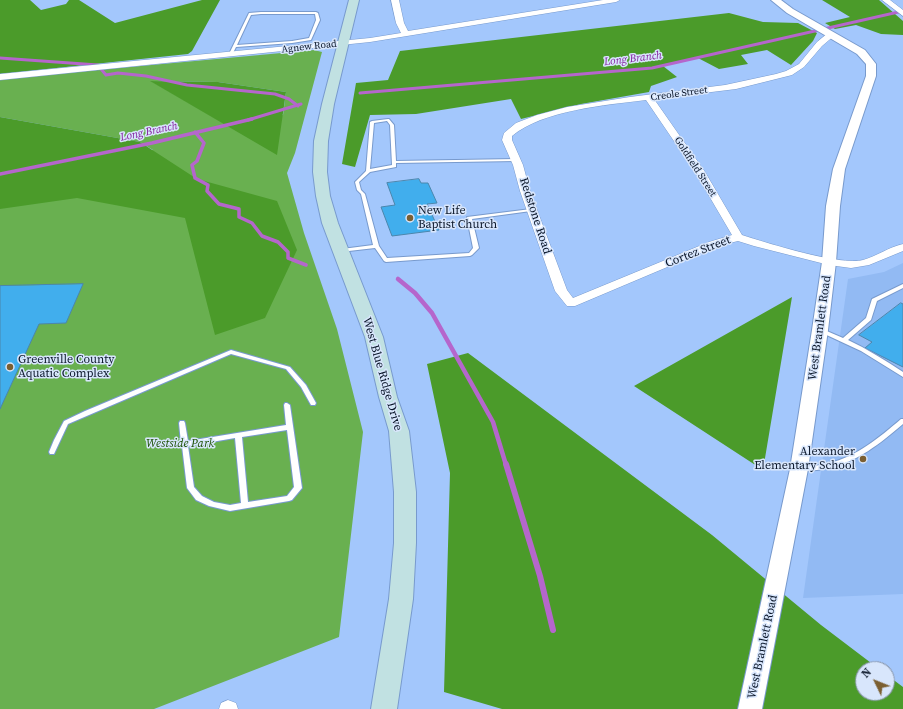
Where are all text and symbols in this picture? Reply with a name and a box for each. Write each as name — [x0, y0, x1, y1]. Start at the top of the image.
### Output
street label: Agnew Road — [281, 38, 337, 56]
water label: Long Branch — [603, 49, 663, 69]
street label: Creole Street — [650, 84, 708, 104]
water label: Long Branch — [119, 119, 179, 145]
street label: Goldfield Street — [671, 135, 719, 199]
street label: Redstone Road — [516, 176, 554, 256]
place label: New Life Baptist Church — [418, 204, 497, 232]
marker: New Life Baptist Church — [405, 213, 415, 223]
street label: Cortez Street — [663, 233, 733, 271]
street label: West Bramlett Road — [806, 275, 834, 381]
street label: West Blue Ridge Drive — [359, 316, 405, 432]
place label: Greenville County Aquatic Complex — [18, 353, 114, 381]
marker: Greenville County Aquatic Complex — [5, 362, 15, 372]
park label: Westside Park — [146, 437, 214, 451]
place label: Alexander Elementary School — [754, 445, 855, 473]
marker: Alexander Elementary School — [858, 454, 868, 464]
street label: West Bramlett Road — [745, 594, 781, 700]
north arrow — [855, 661, 895, 701]
text: N — [858, 665, 875, 681]

